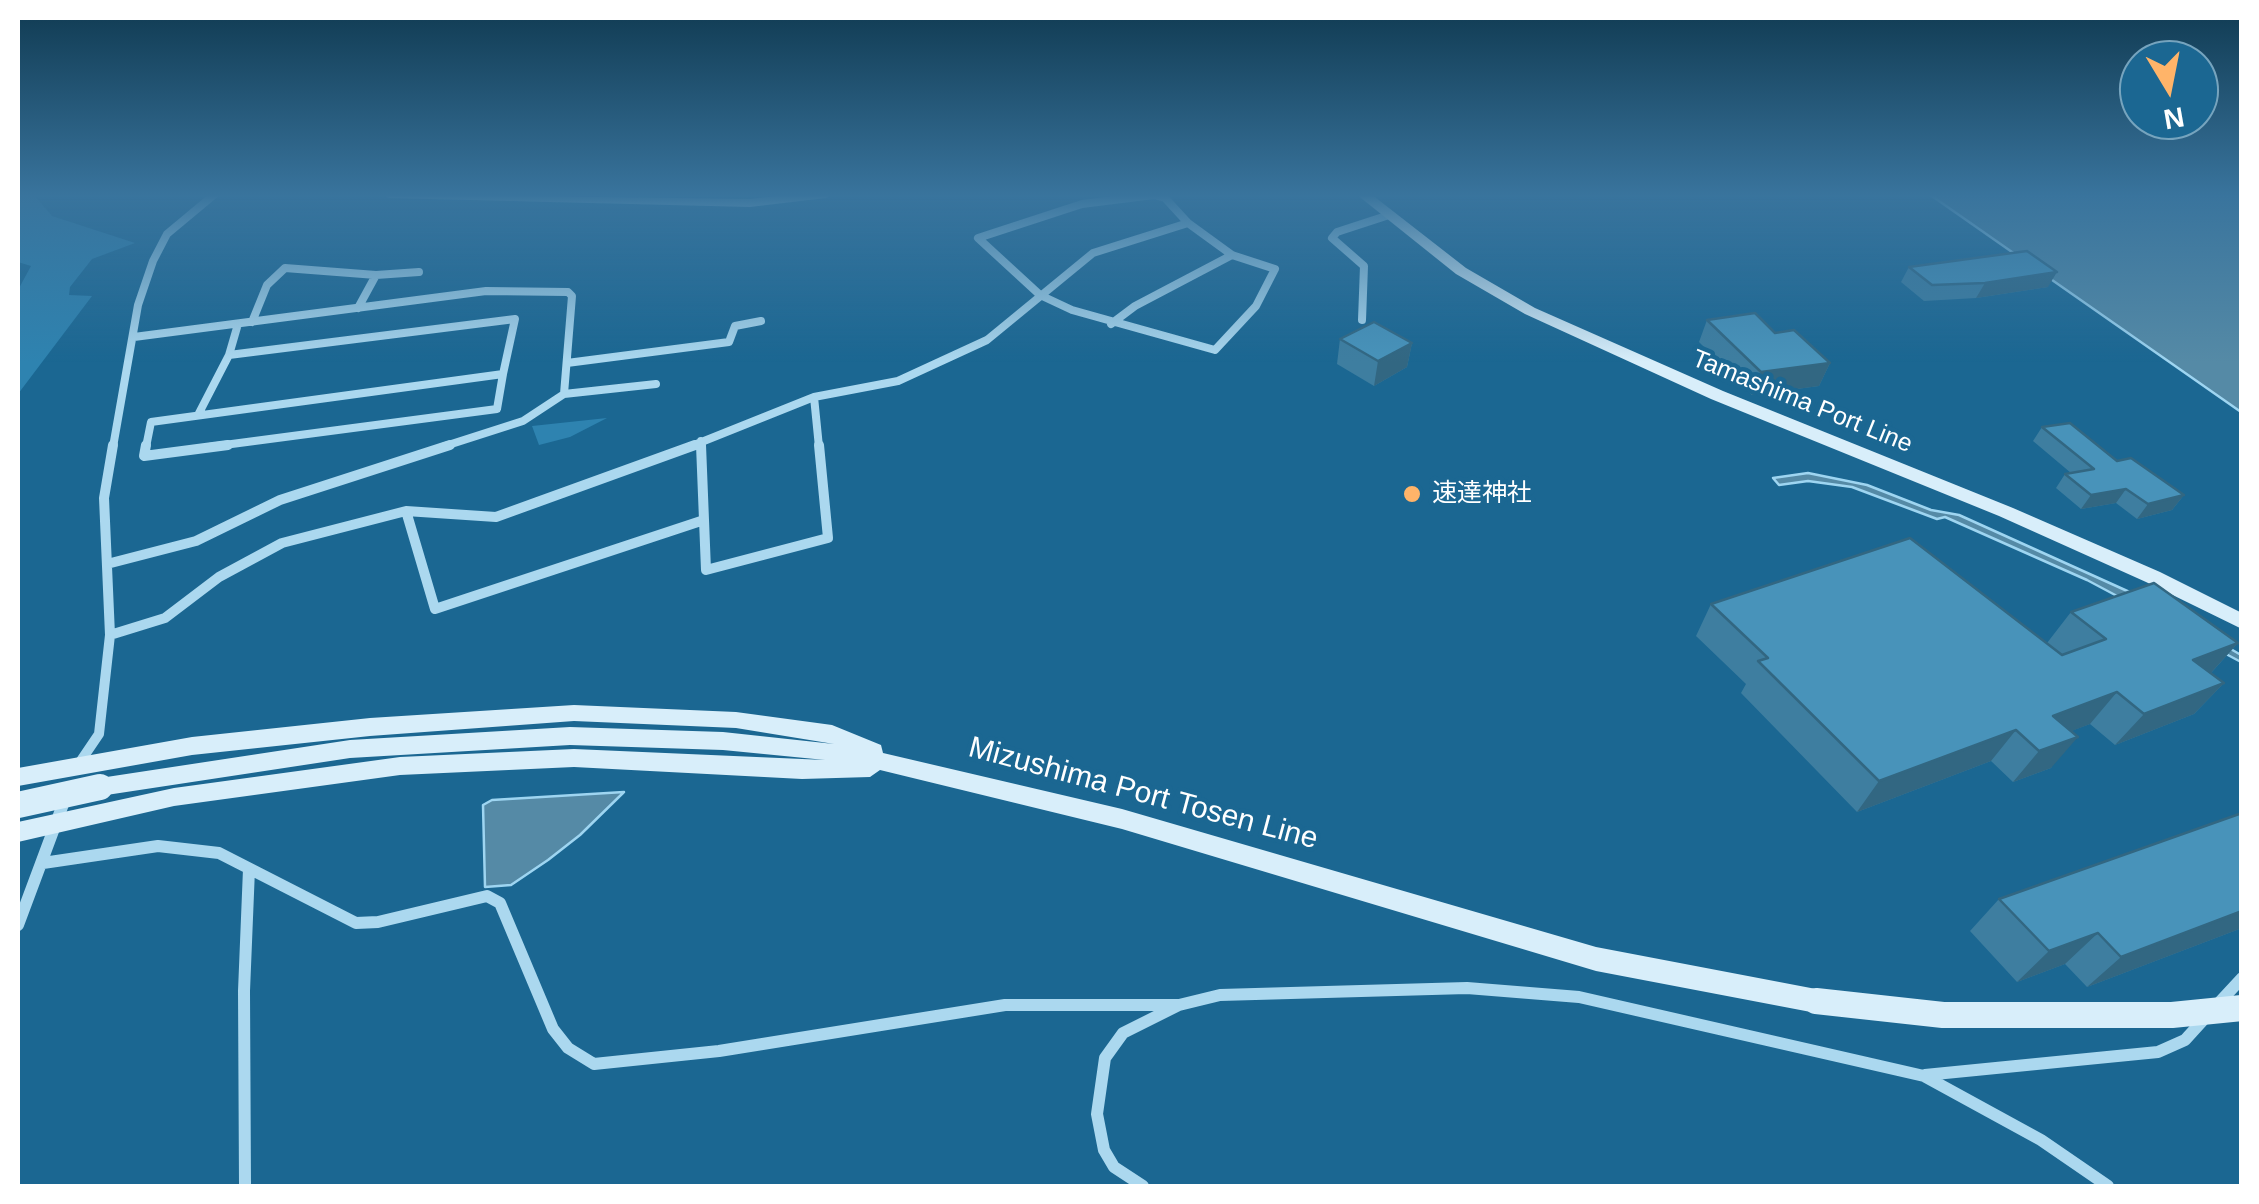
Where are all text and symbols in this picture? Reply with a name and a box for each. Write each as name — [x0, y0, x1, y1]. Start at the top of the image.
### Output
north arrow — [2119, 40, 2219, 140]
text: N — [2161, 101, 2187, 135]
street label: Tamashima Port Line — [1688, 344, 1916, 460]
place label: 速達神社 — [1432, 479, 1532, 509]
marker: 速達神社 — [1401, 483, 1423, 505]
street label: Mizushima Port Tosen Line — [964, 730, 1322, 858]

